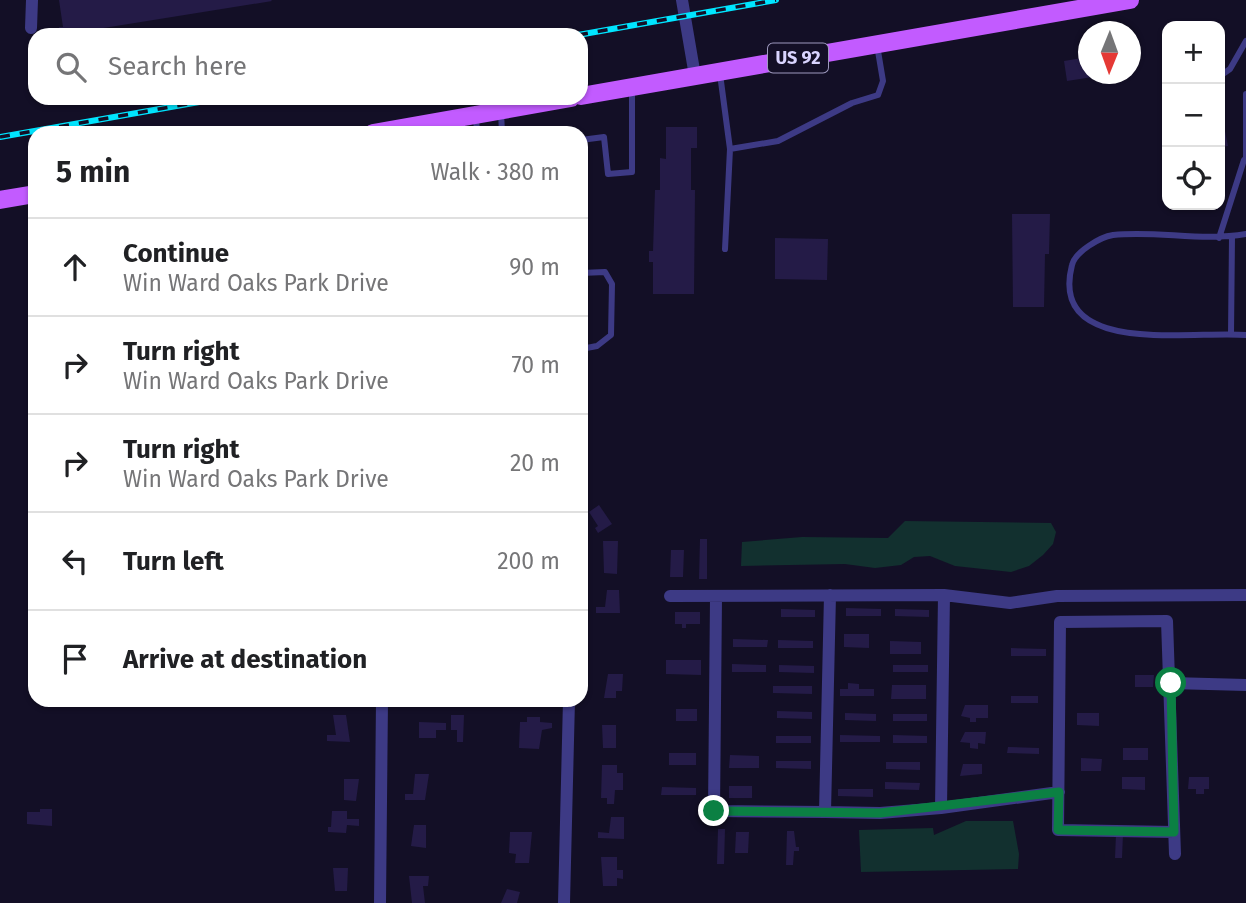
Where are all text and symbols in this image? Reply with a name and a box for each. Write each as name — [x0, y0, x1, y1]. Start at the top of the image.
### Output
north arrow — [1078, 21, 1141, 84]
map controls — [1162, 21, 1225, 210]
button: + — [1162, 21, 1225, 84]
search box — [28, 28, 588, 105]
road number: US 92 — [768, 44, 828, 72]
icon: search — [52, 48, 90, 86]
text: Search here — [108, 51, 247, 82]
button: − — [1162, 84, 1225, 147]
button: locate — [1162, 147, 1225, 210]
text: 5 min — [56, 154, 130, 190]
text: Walk · 380 m — [430, 158, 560, 186]
text: Continue — [123, 238, 229, 269]
icon: ahead — [56, 248, 94, 286]
text: 90 m — [509, 253, 560, 281]
text: Win Ward Oaks Park Drive — [123, 269, 389, 297]
text: Turn right — [123, 336, 240, 367]
icon: right — [56, 346, 94, 384]
text: 70 m — [511, 351, 560, 379]
text: Win Ward Oaks Park Drive — [123, 367, 389, 395]
text: Turn right — [123, 434, 240, 465]
icon: right — [56, 444, 94, 482]
text: 20 m — [510, 449, 560, 477]
text: Win Ward Oaks Park Drive — [123, 465, 389, 493]
icon: left — [56, 542, 94, 580]
text: Turn left — [123, 546, 224, 577]
text: 200 m — [497, 547, 560, 575]
icon: arrive — [56, 640, 94, 678]
text: Arrive at destination — [123, 644, 367, 675]
route start — [1155, 667, 1186, 698]
route end — [698, 795, 729, 826]

